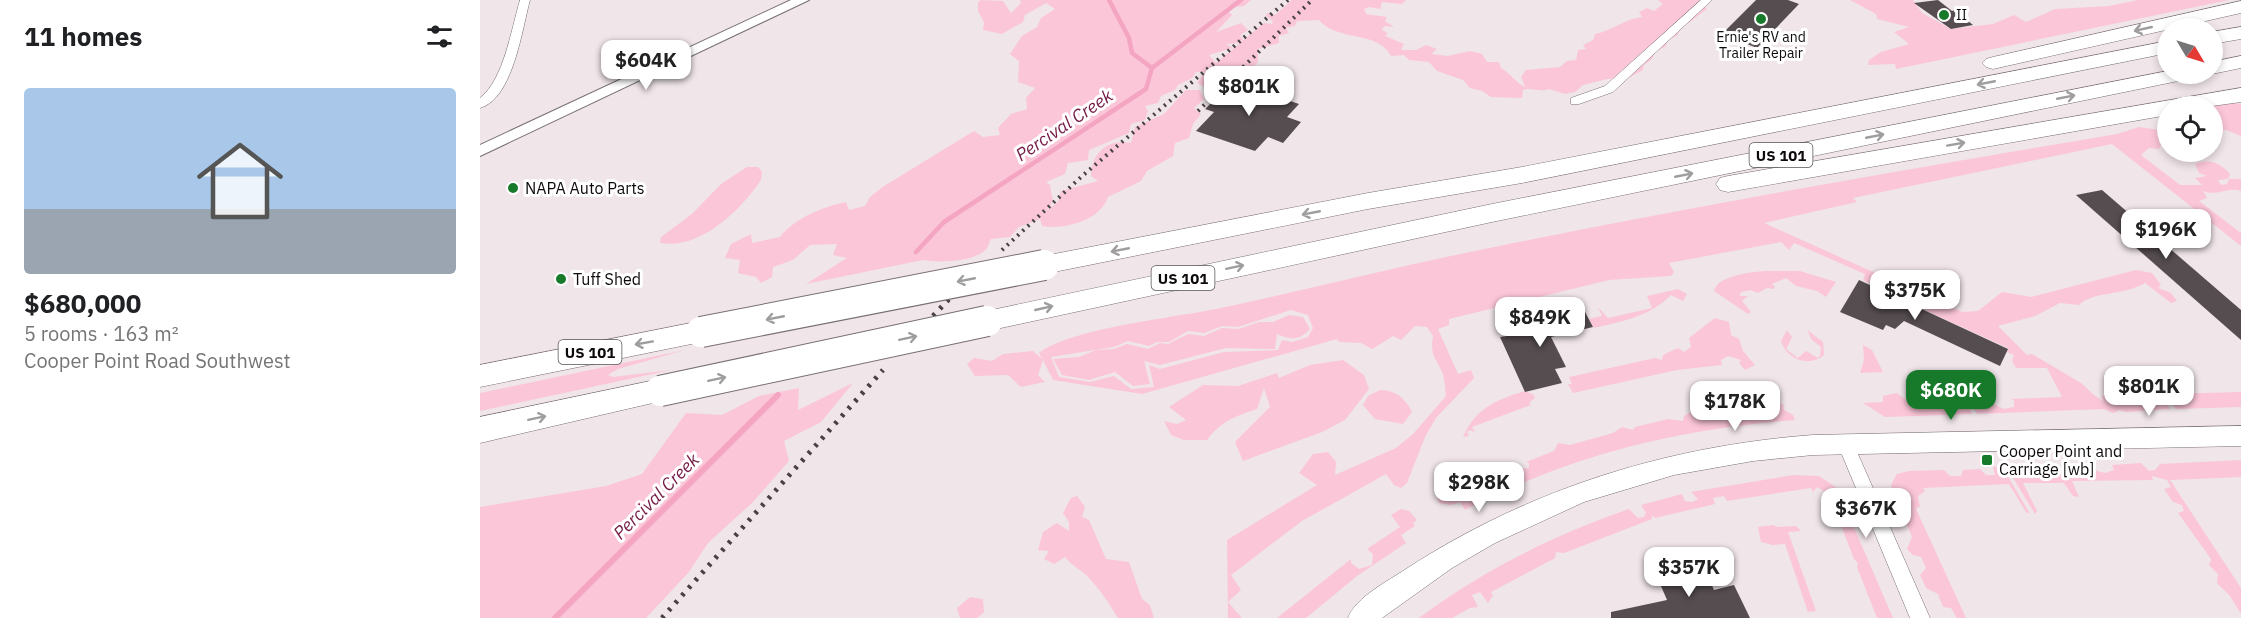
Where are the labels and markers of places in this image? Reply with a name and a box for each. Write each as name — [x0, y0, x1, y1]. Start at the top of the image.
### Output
place label: II — [1956, 6, 1967, 24]
marker: II — [1937, 8, 1951, 22]
marker: Ernie's RV and Trailer Repair — [1754, 12, 1768, 26]
place label: Ernie's RV and Trailer Repair — [1716, 28, 1806, 62]
pin: $604K — [604, 40, 688, 91]
pin: $801K — [1207, 66, 1291, 117]
place label: NAPA Auto Parts — [525, 178, 645, 198]
marker: NAPA Auto Parts — [506, 181, 520, 195]
pin: $196K — [2124, 209, 2208, 260]
place label: Tuff Shed — [573, 269, 641, 289]
pin: $375K — [1873, 270, 1957, 321]
marker: Tuff Shed — [554, 272, 568, 286]
pin: $849K — [1498, 297, 1582, 348]
pin: $801K — [2107, 366, 2191, 417]
pin: $680K — [1909, 370, 1993, 421]
pin: $178K — [1693, 381, 1777, 432]
place label: Cooper Point and Carriage [wb] — [1999, 441, 2122, 479]
marker: Cooper Point and Carriage [wb] — [1980, 453, 1994, 467]
pin: $298K — [1437, 462, 1521, 513]
pin: $367K — [1824, 488, 1908, 539]
pin: $357K — [1647, 547, 1731, 598]

